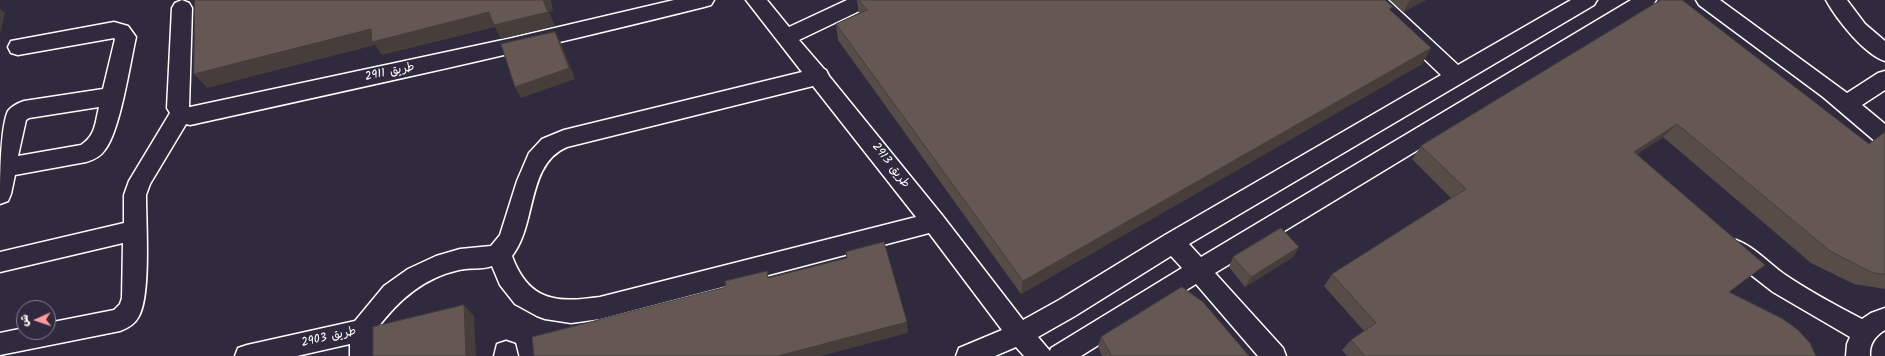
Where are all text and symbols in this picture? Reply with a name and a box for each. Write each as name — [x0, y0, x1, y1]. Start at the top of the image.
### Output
street label: طريق 2911 — [364, 61, 416, 85]
street label: طريق 2913 — [868, 141, 912, 191]
north arrow — [16, 300, 56, 340]
text: ش — [16, 314, 34, 327]
street label: طريق 2903 — [300, 325, 358, 351]

